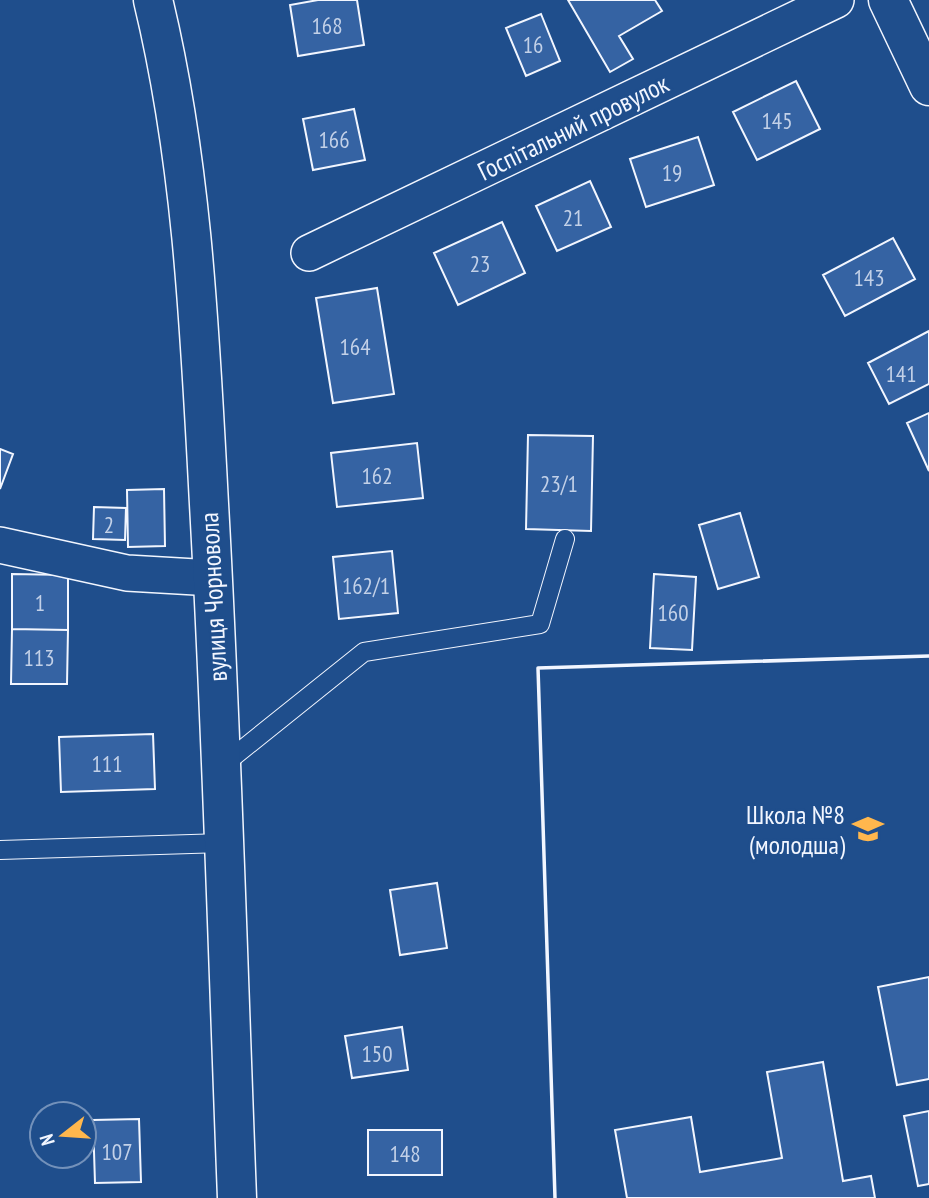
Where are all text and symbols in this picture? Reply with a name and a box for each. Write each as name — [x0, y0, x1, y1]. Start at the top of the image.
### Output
house number: 168 — [311, 11, 343, 40]
house number: 16 — [523, 30, 543, 59]
street label: Госпітальний провулок — [472, 66, 674, 188]
house number: 145 — [761, 106, 793, 135]
house number: 166 — [318, 125, 350, 154]
house number: 19 — [662, 158, 682, 187]
house number: 21 — [563, 203, 583, 232]
house number: 23 — [470, 249, 490, 278]
house number: 143 — [853, 263, 885, 292]
house number: 164 — [339, 332, 371, 361]
house number: 141 — [885, 359, 917, 388]
house number: 162 — [361, 461, 393, 490]
house number: 23/1 — [540, 469, 578, 498]
house number: 2 — [104, 510, 114, 539]
street label: вулиця Чорновола — [192, 512, 234, 682]
house number: 162/1 — [342, 571, 390, 600]
house number: 1 — [35, 588, 45, 617]
house number: 160 — [657, 598, 689, 627]
house number: 113 — [23, 643, 55, 672]
house number: 111 — [91, 749, 123, 778]
place label: Школа №8 (молодша) — [746, 798, 845, 861]
school or university icon: Школа №8 (молодша) — [851, 812, 885, 846]
house number: 150 — [361, 1039, 393, 1068]
north arrow — [28, 1100, 98, 1170]
text: N — [34, 1132, 60, 1148]
house number: 107 — [101, 1137, 133, 1166]
house number: 148 — [389, 1139, 421, 1168]

